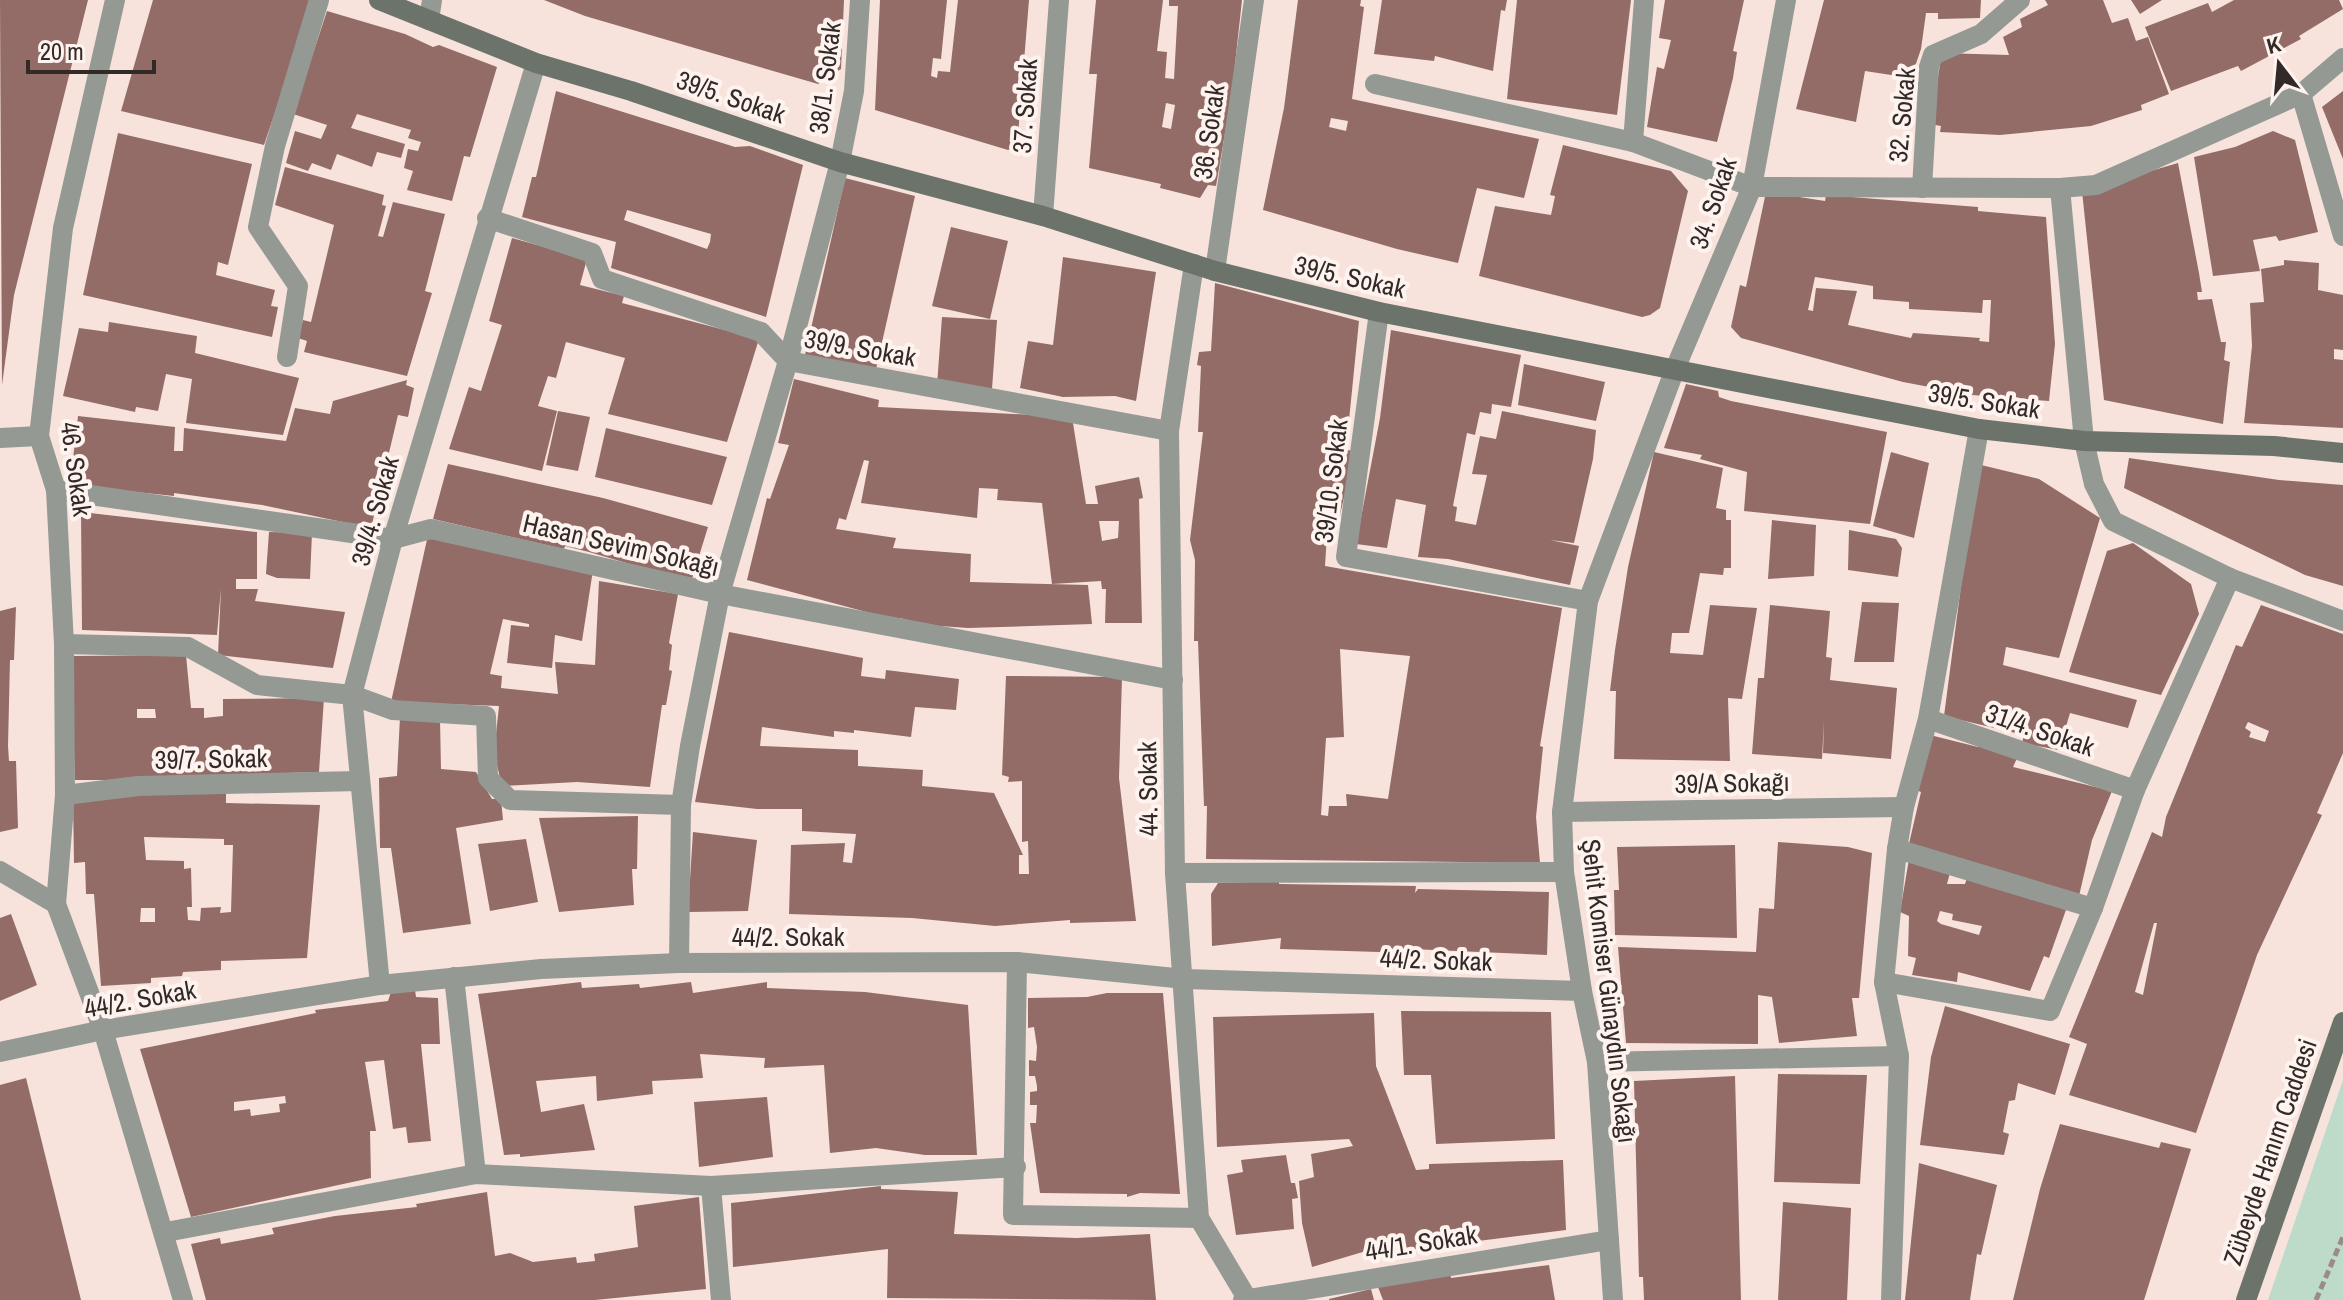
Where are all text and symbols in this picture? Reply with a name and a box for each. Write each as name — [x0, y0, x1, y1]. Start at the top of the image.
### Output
street label: 38/1. Sokak — [800, 20, 849, 136]
scale bar — [28, 24, 154, 74]
north arrow — [2239, 24, 2319, 104]
text: K — [2263, 29, 2284, 61]
text: 20 m — [40, 35, 84, 67]
street label: 37. Sokak — [1004, 57, 1045, 154]
street label: 39/5. Sokak — [672, 62, 790, 132]
street label: 32. Sokak — [1880, 66, 1923, 164]
street label: 36. Sokak — [1185, 82, 1232, 181]
street label: 34. Sokak — [1681, 152, 1745, 253]
street label: 39/5. Sokak — [1291, 247, 1409, 306]
street label: 39/9. Sokak — [802, 320, 919, 375]
street label: 39/5. Sokak — [1926, 374, 2043, 427]
street label: 39/10. Sokak — [1306, 417, 1355, 545]
street label: 46. Sokak — [53, 420, 100, 519]
street label: 39/4. Sokak — [342, 452, 407, 570]
street label: Hasan Sevim Sokağı — [520, 505, 723, 584]
street label: 31/4. Sokak — [1981, 695, 2099, 765]
street label: 39/7. Sokak — [154, 740, 268, 777]
street label: 44. Sokak — [1129, 741, 1166, 837]
street label: 39/A Sokağı — [1674, 764, 1790, 801]
street label: Şehit Komiser Günaydın Sokağı — [1573, 837, 1645, 1145]
street label: 44/2. Sokak — [732, 919, 845, 954]
street label: 44/2. Sokak — [1379, 940, 1493, 979]
street label: 44/2. Sokak — [81, 971, 199, 1026]
street label: Zübeyde Hanım Caddesi — [2214, 1034, 2325, 1270]
street label: 44/1. Sokak — [1363, 1216, 1480, 1269]

